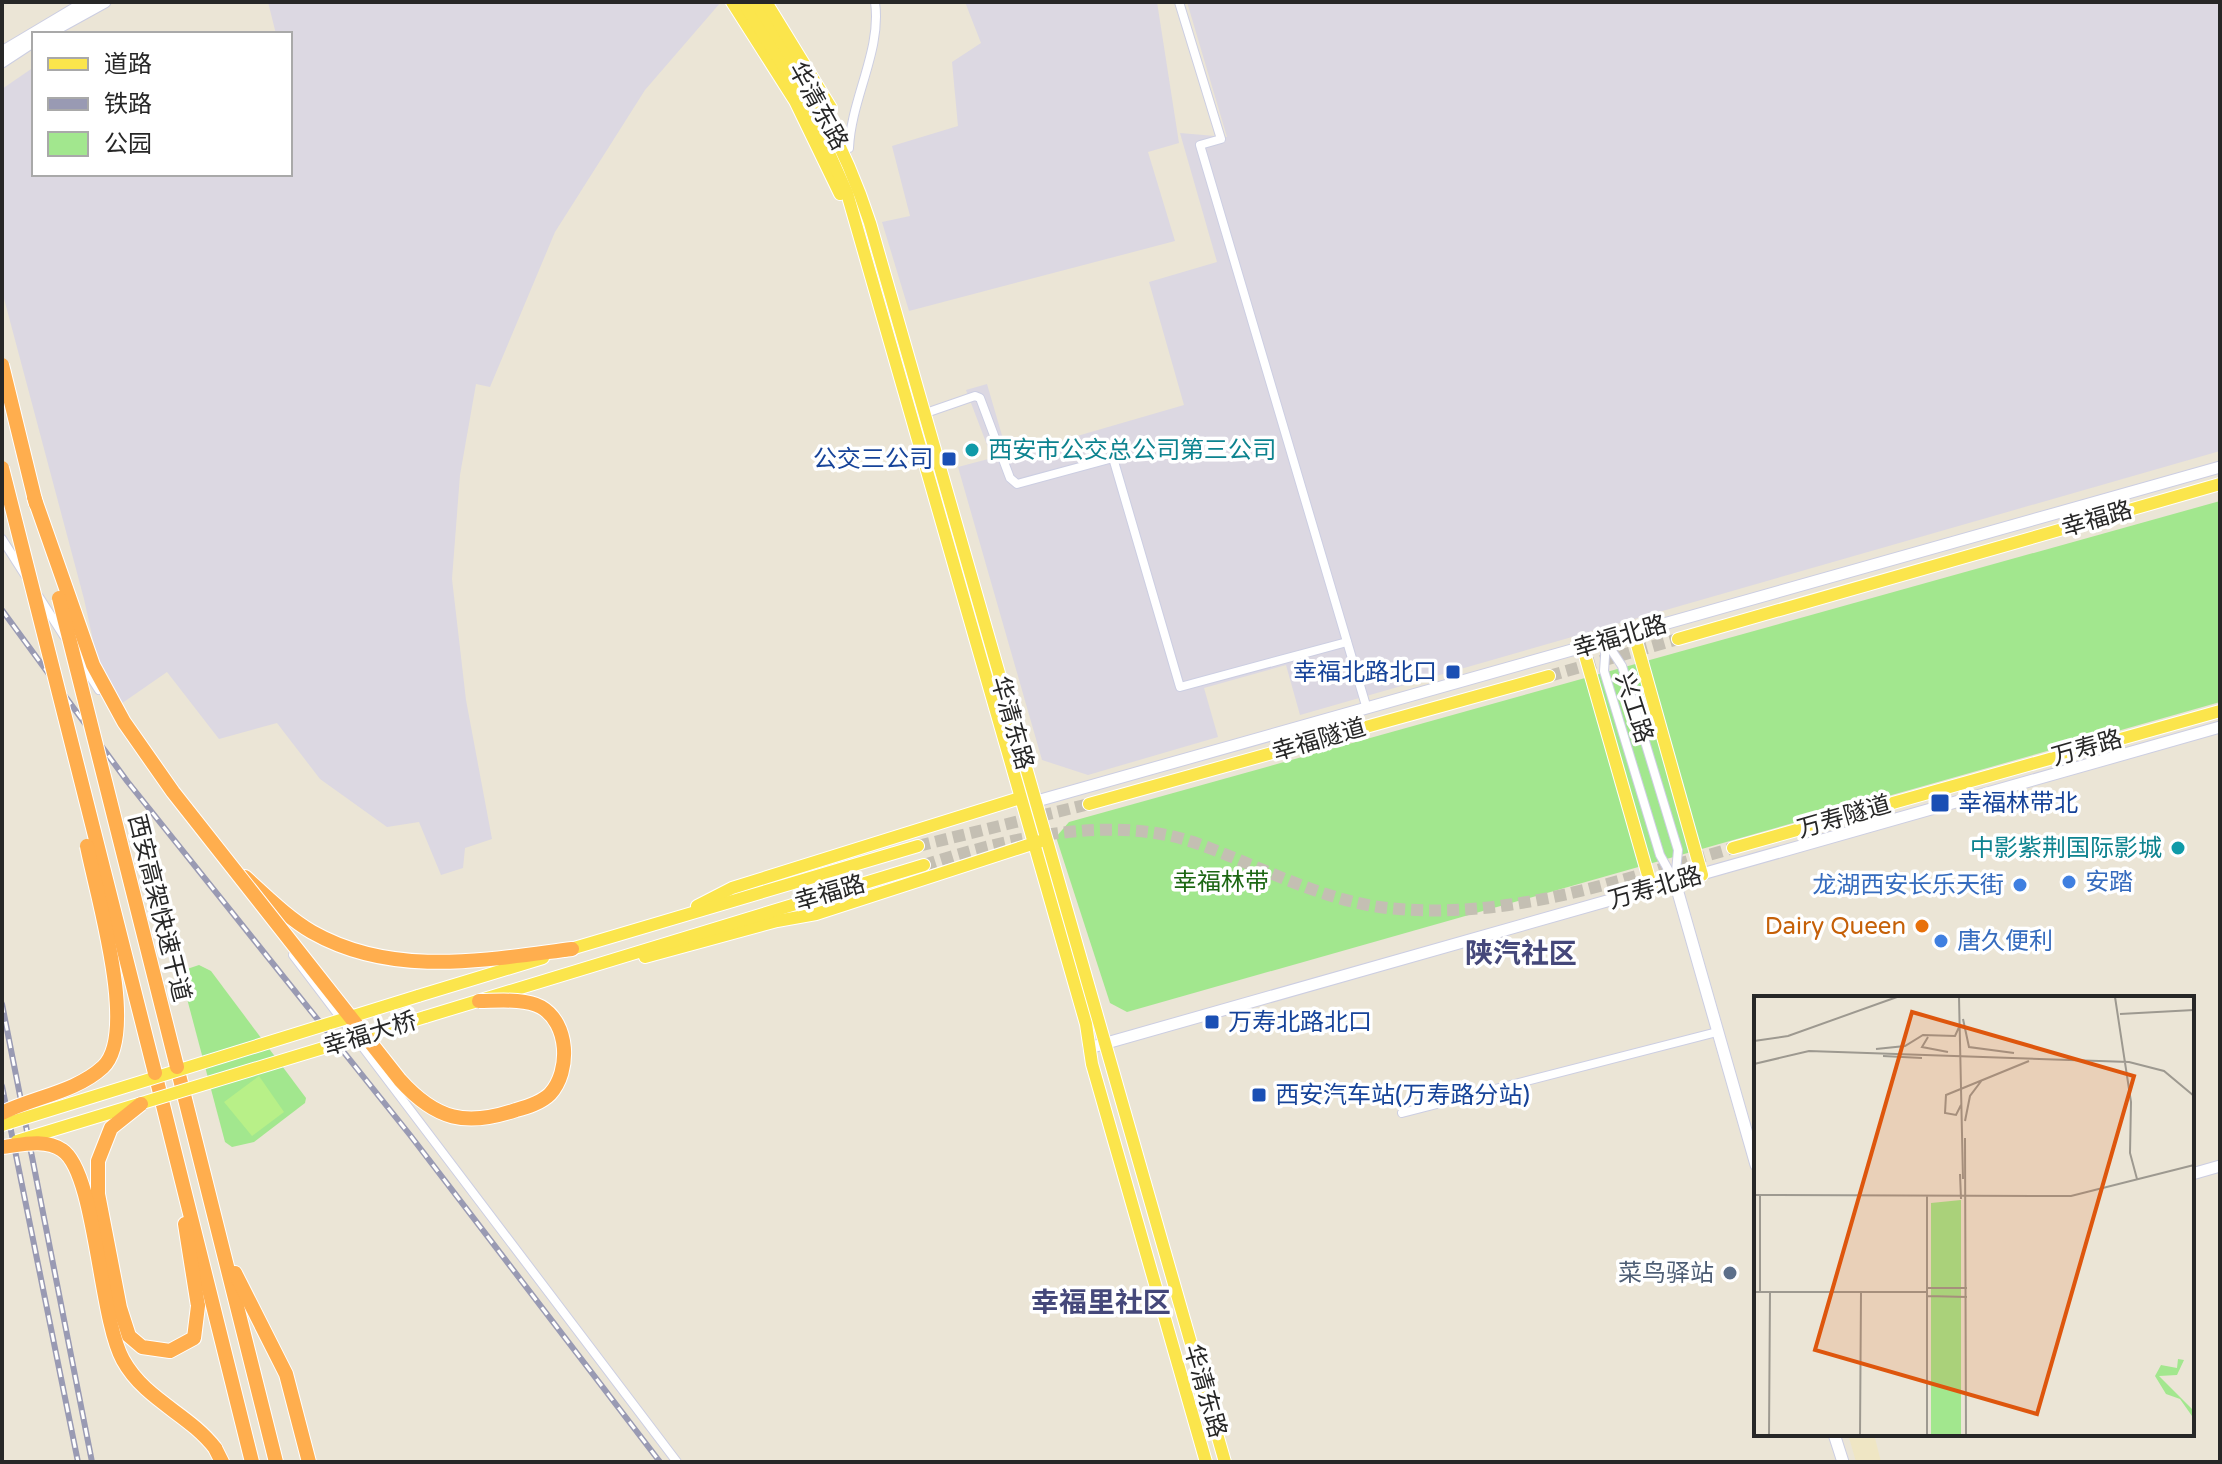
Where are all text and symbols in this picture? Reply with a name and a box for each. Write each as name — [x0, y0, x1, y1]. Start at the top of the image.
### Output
legend — [32, 32, 292, 176]
text: 道路 — [104, 50, 152, 79]
street label: 华清东路 — [782, 57, 854, 155]
text: 铁路 — [104, 90, 152, 119]
text: 公园 — [104, 130, 152, 159]
place label: 西安市公交总公司第三公司 — [988, 436, 1276, 465]
marker: 西安市公交总公司第三公司 — [963, 441, 981, 459]
place label: 公交三公司 — [813, 445, 933, 474]
marker: 公交三公司 — [940, 450, 958, 468]
street label: 幸福路 — [2058, 495, 2136, 543]
street label: 幸福北路 — [1570, 610, 1670, 664]
place label: 幸福北路北口 — [1293, 658, 1437, 687]
marker: 幸福北路北口 — [1444, 663, 1462, 681]
street label: 兴工路 — [1609, 669, 1659, 747]
street label: 华清东路 — [985, 673, 1039, 773]
street label: 幸福隧道 — [1269, 713, 1369, 767]
street label: 万寿路 — [2048, 724, 2126, 772]
place label: 幸福林带北 — [1958, 789, 2078, 818]
street label: 万寿隧道 — [1794, 790, 1894, 844]
marker: 幸福林带北 — [1929, 792, 1951, 814]
street label: 西安高架快速干道 — [122, 811, 196, 1005]
place label: 中影紫荆国际影城 — [1970, 834, 2162, 863]
marker: 中影紫荆国际影城 — [2169, 839, 2187, 857]
street label: 万寿北路 — [1605, 861, 1705, 915]
park label: 幸福林带 — [1173, 868, 1269, 897]
place label: 安踏 — [2085, 868, 2133, 897]
street label: 幸福路 — [791, 869, 869, 917]
place label: 龙湖西安长乐天街 — [1812, 871, 2004, 900]
marker: 安踏 — [2060, 873, 2078, 891]
marker: 龙湖西安长乐天街 — [2011, 876, 2029, 894]
place label: Dairy Queen — [1765, 912, 1906, 941]
marker: Dairy Queen — [1913, 917, 1931, 935]
place label: 唐久便利 — [1957, 927, 2053, 956]
marker: 唐久便利 — [1932, 932, 1950, 950]
district label: 陕汽社区 — [1465, 937, 1577, 971]
inset map — [1754, 996, 2194, 1436]
street label: 幸福大桥 — [320, 1006, 420, 1062]
place label: 万寿北路北口 — [1228, 1008, 1372, 1037]
marker: 万寿北路北口 — [1203, 1013, 1221, 1031]
place label: 西安汽车站(万寿路分站) — [1275, 1081, 1530, 1110]
marker: 西安汽车站(万寿路分站) — [1250, 1086, 1268, 1104]
place label: 菜鸟驿站 — [1618, 1259, 1714, 1288]
marker: 菜鸟驿站 — [1721, 1264, 1739, 1282]
district label: 幸福里社区 — [1031, 1286, 1171, 1320]
street label: 华清东路 — [1178, 1341, 1232, 1441]

